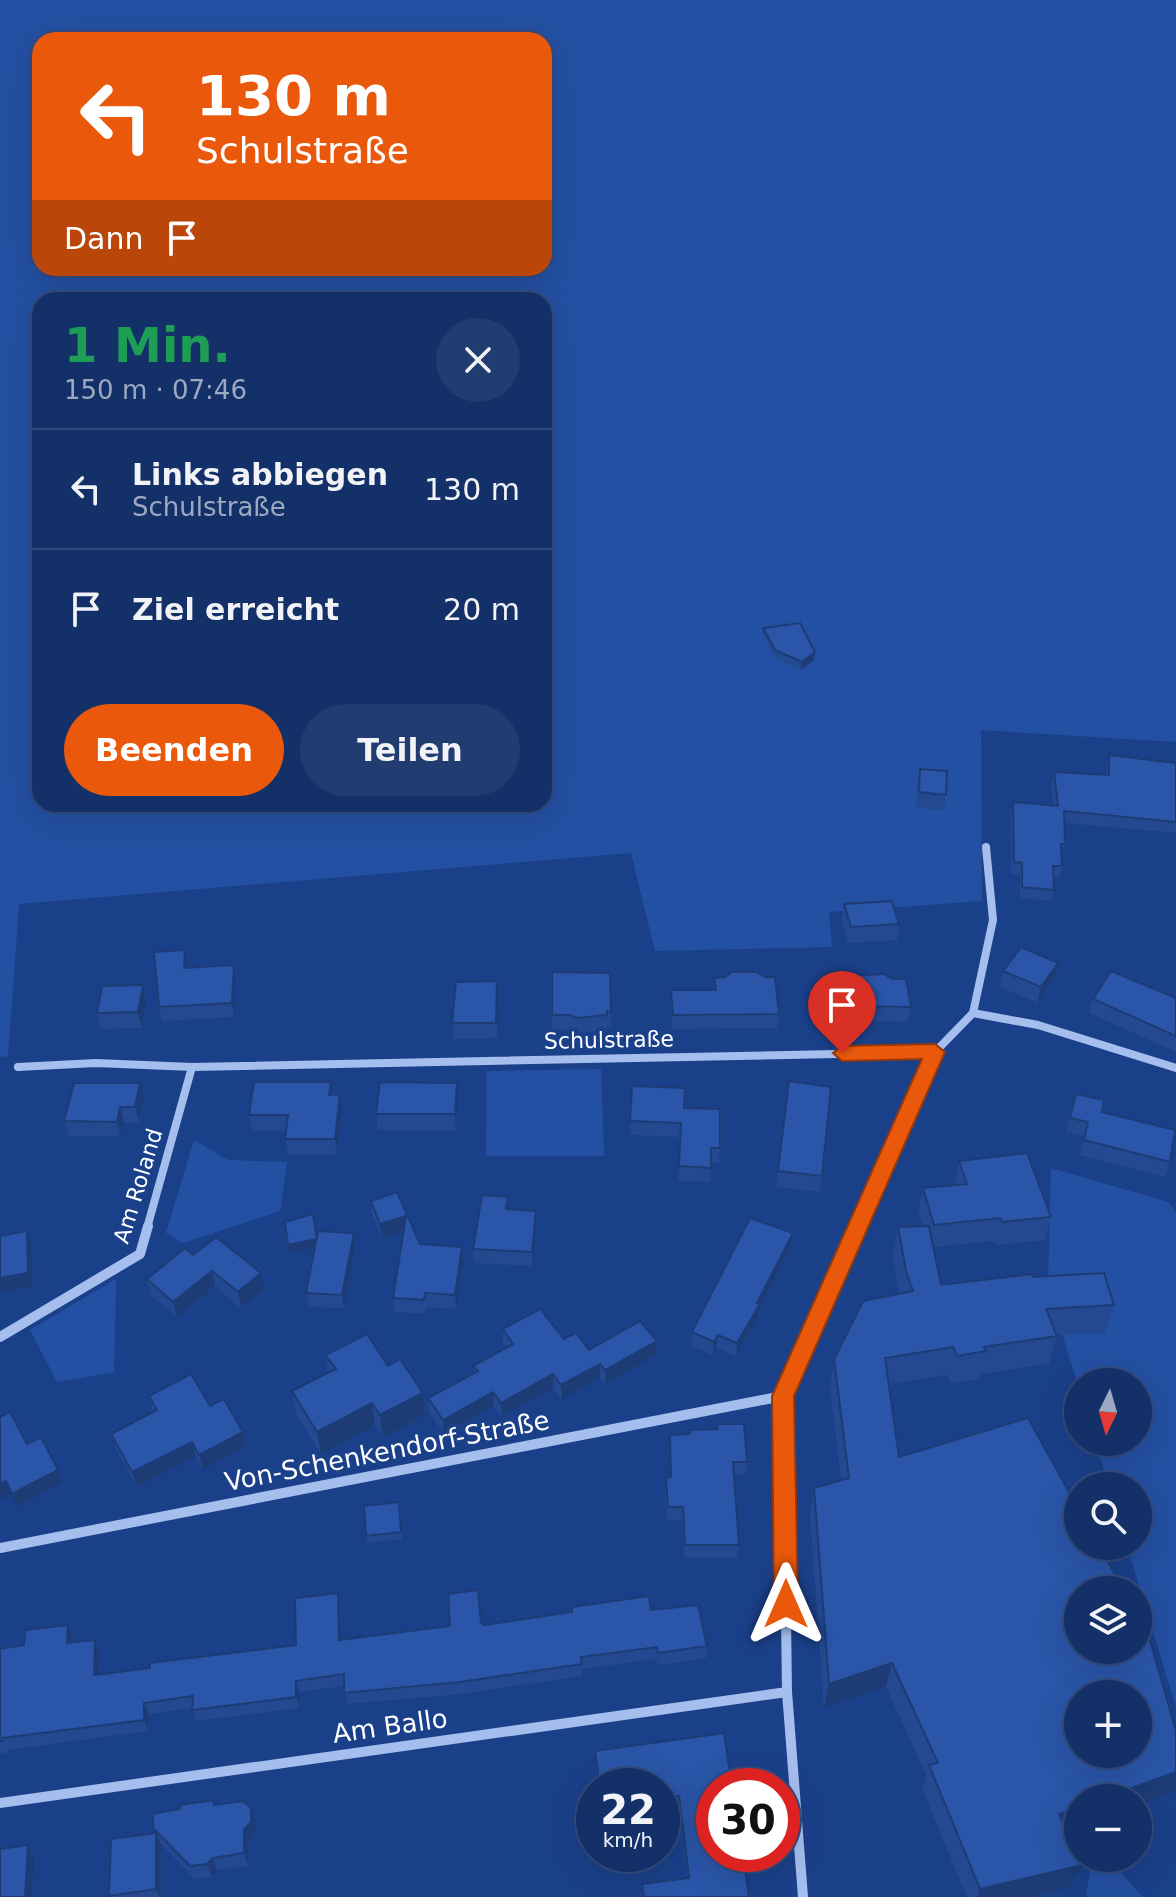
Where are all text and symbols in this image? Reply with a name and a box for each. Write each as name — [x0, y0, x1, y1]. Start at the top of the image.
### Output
text: 130 m — [196, 63, 391, 128]
icon: left — [64, 64, 168, 168]
text: Schulstraße — [196, 130, 409, 171]
icon: arrive — [160, 216, 204, 260]
text: Dann — [64, 221, 144, 256]
text: 1 Min. — [64, 317, 231, 373]
button: close — [436, 318, 520, 402]
text: 150 m · 07:46 — [64, 375, 247, 405]
text: Links abbiegen — [132, 457, 388, 492]
icon: left — [64, 467, 108, 511]
text: 130 m — [424, 472, 520, 507]
text: Schulstraße — [132, 492, 286, 522]
icon: arrive — [64, 587, 108, 631]
text: Ziel erreicht — [132, 592, 339, 627]
text: 20 m — [443, 592, 520, 627]
button: Beenden — [64, 704, 284, 796]
button: Teilen — [300, 704, 520, 796]
pin — [808, 971, 876, 1053]
icon: arrive — [820, 983, 864, 1027]
street label: Schulstraße — [544, 1026, 674, 1054]
street label: Am Roland — [109, 1126, 167, 1246]
north arrow — [1064, 1368, 1152, 1456]
map controls — [1064, 1368, 1152, 1872]
street label: Von-Schenkendorf-Straße — [222, 1405, 552, 1497]
button: search — [1064, 1472, 1152, 1560]
position arrow — [744, 1562, 828, 1646]
button: layers — [1064, 1576, 1152, 1664]
button: + — [1064, 1680, 1152, 1768]
street label: Am Ballo — [331, 1703, 449, 1749]
speed limit sign: 30 — [696, 1768, 800, 1872]
button: − — [1064, 1784, 1152, 1872]
text: 22 — [600, 1787, 656, 1833]
text: km/h — [603, 1828, 653, 1852]

